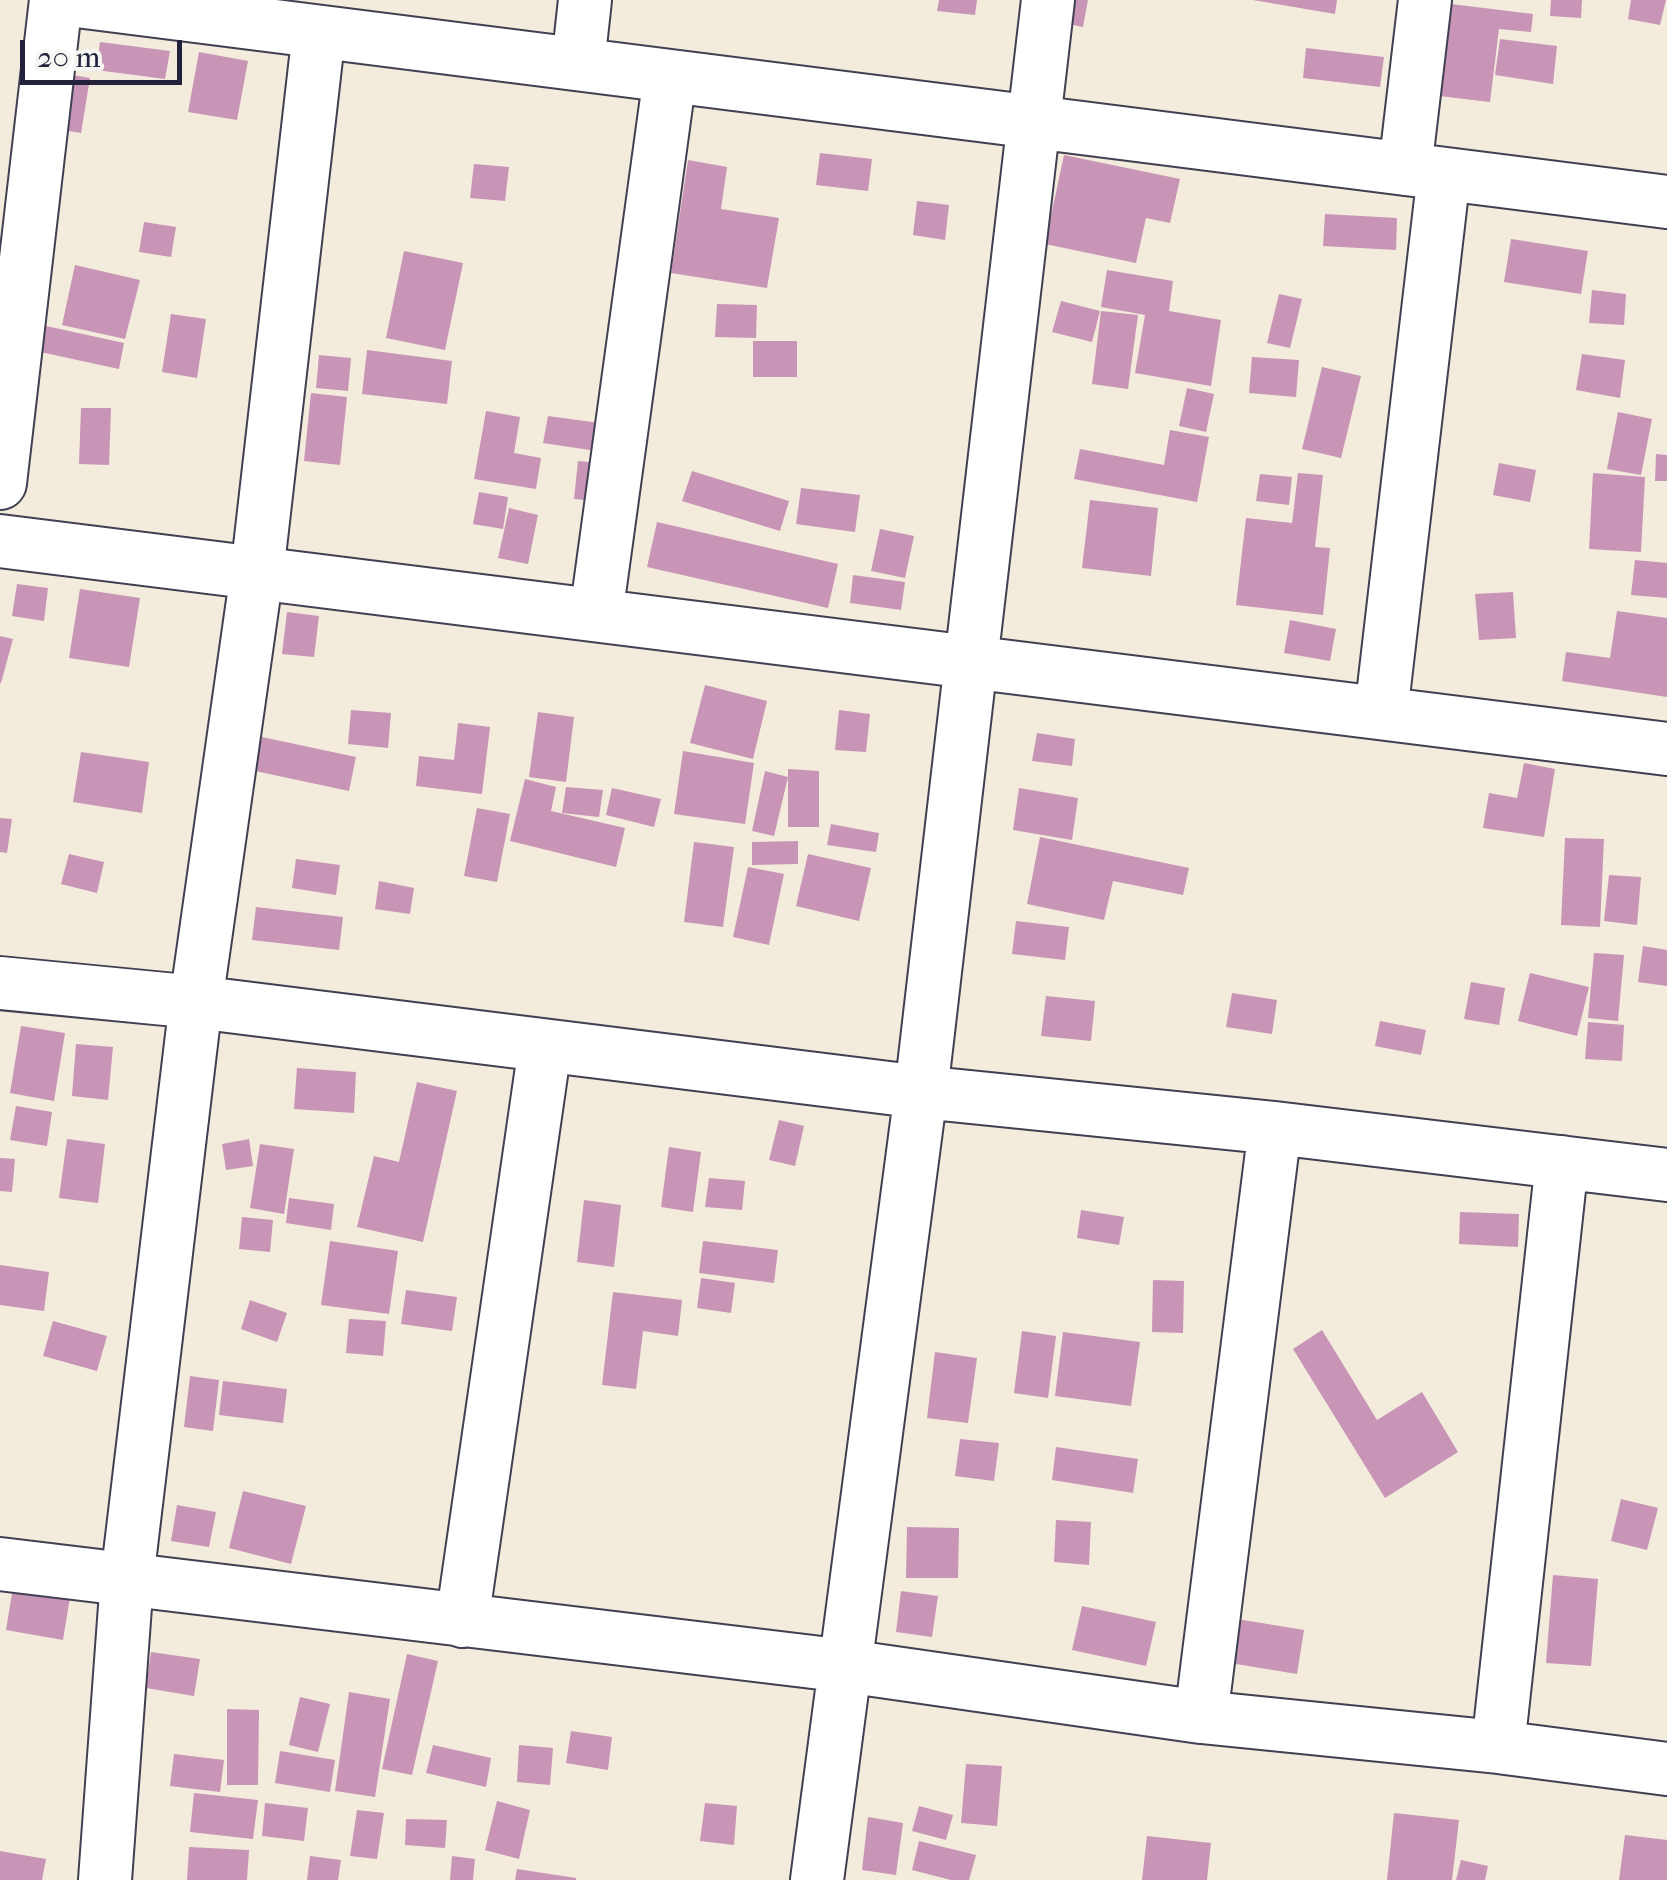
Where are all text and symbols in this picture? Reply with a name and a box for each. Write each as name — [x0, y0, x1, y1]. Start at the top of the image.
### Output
scale bar — [25, 20, 188, 82]
text: 20 m — [37, 40, 100, 75]

